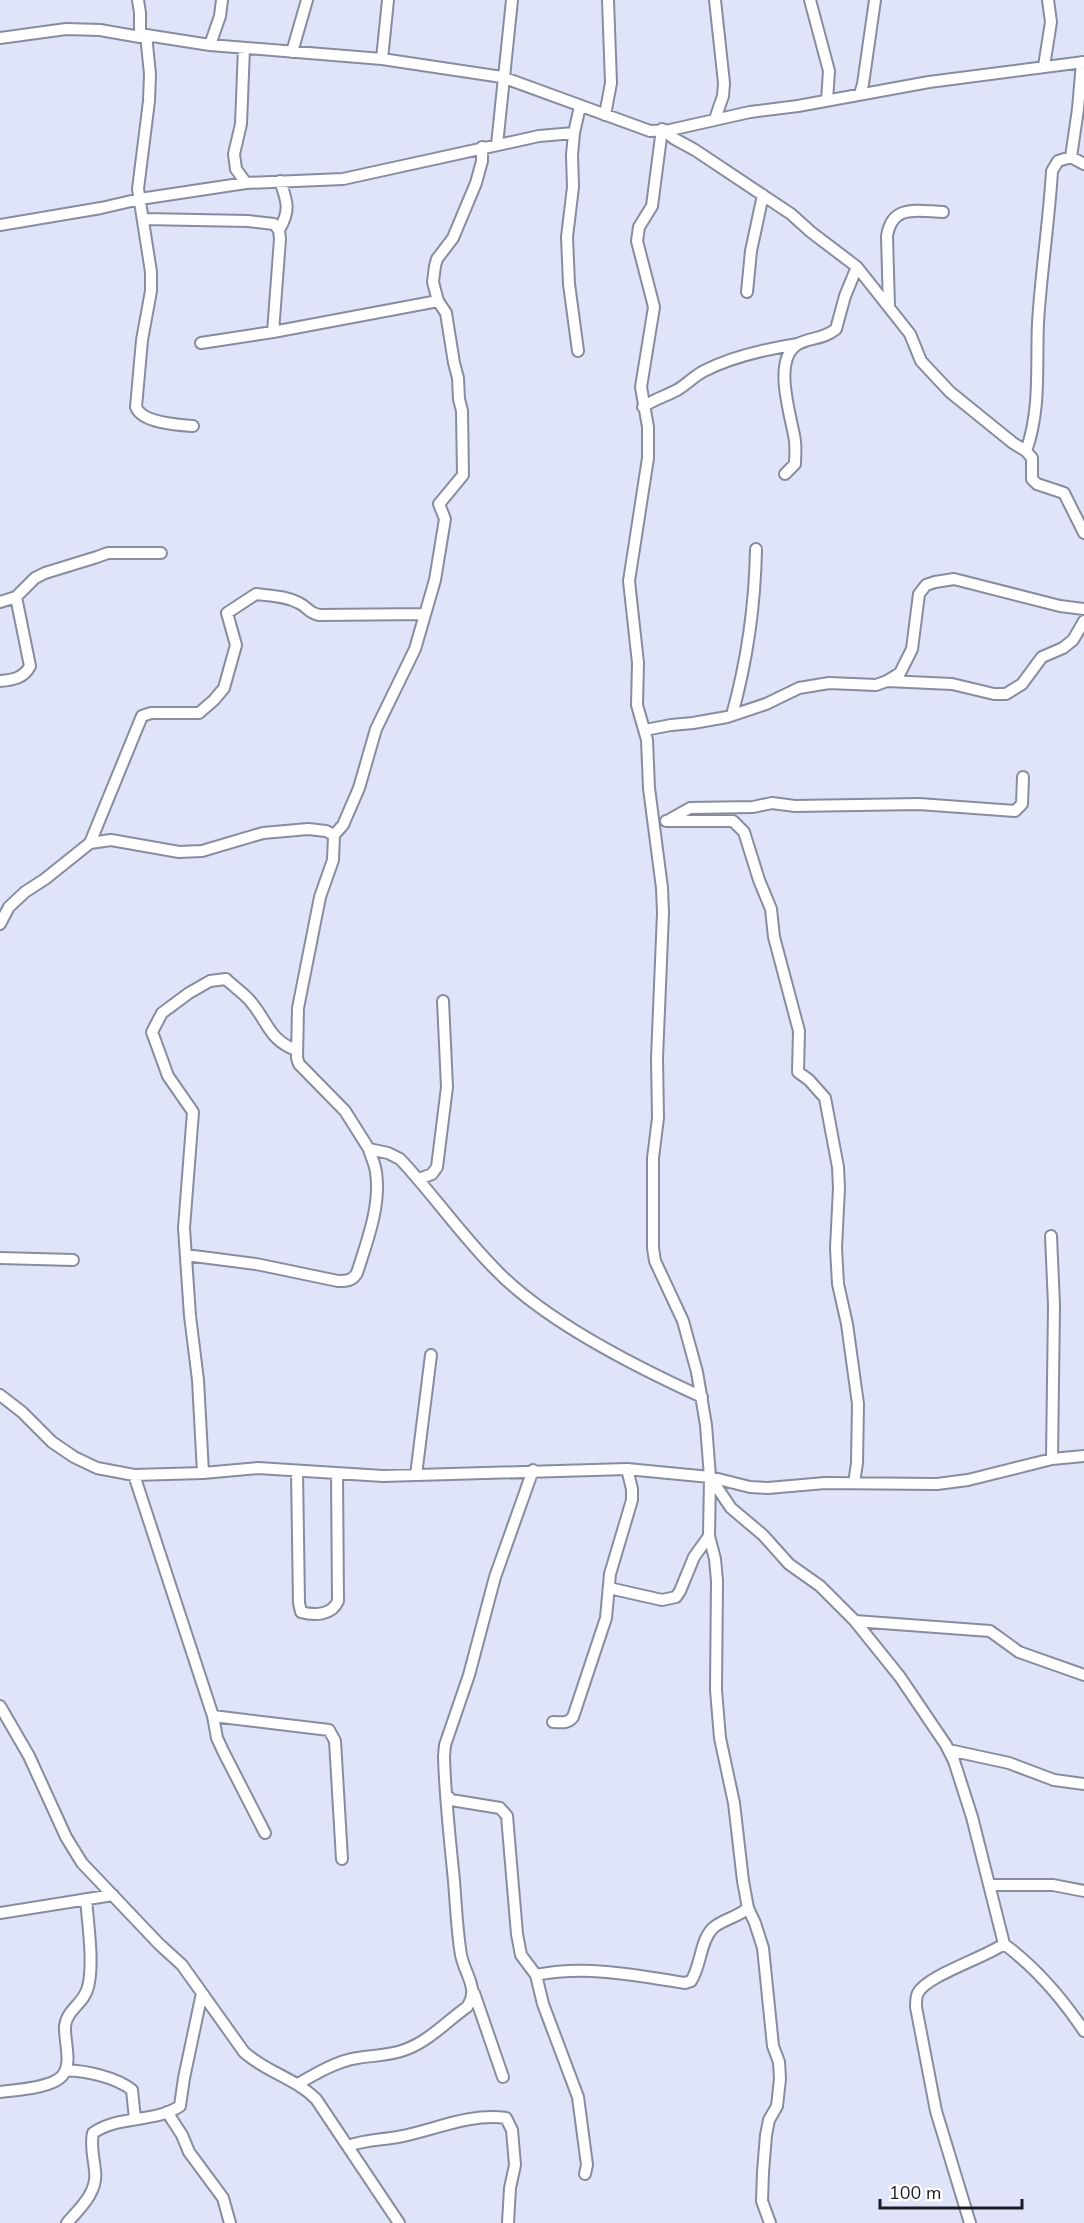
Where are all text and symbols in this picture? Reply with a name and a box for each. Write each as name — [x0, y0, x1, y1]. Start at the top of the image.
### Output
scale bar — [880, 2172, 1022, 2210]
text: 100 m — [889, 2181, 941, 2205]

